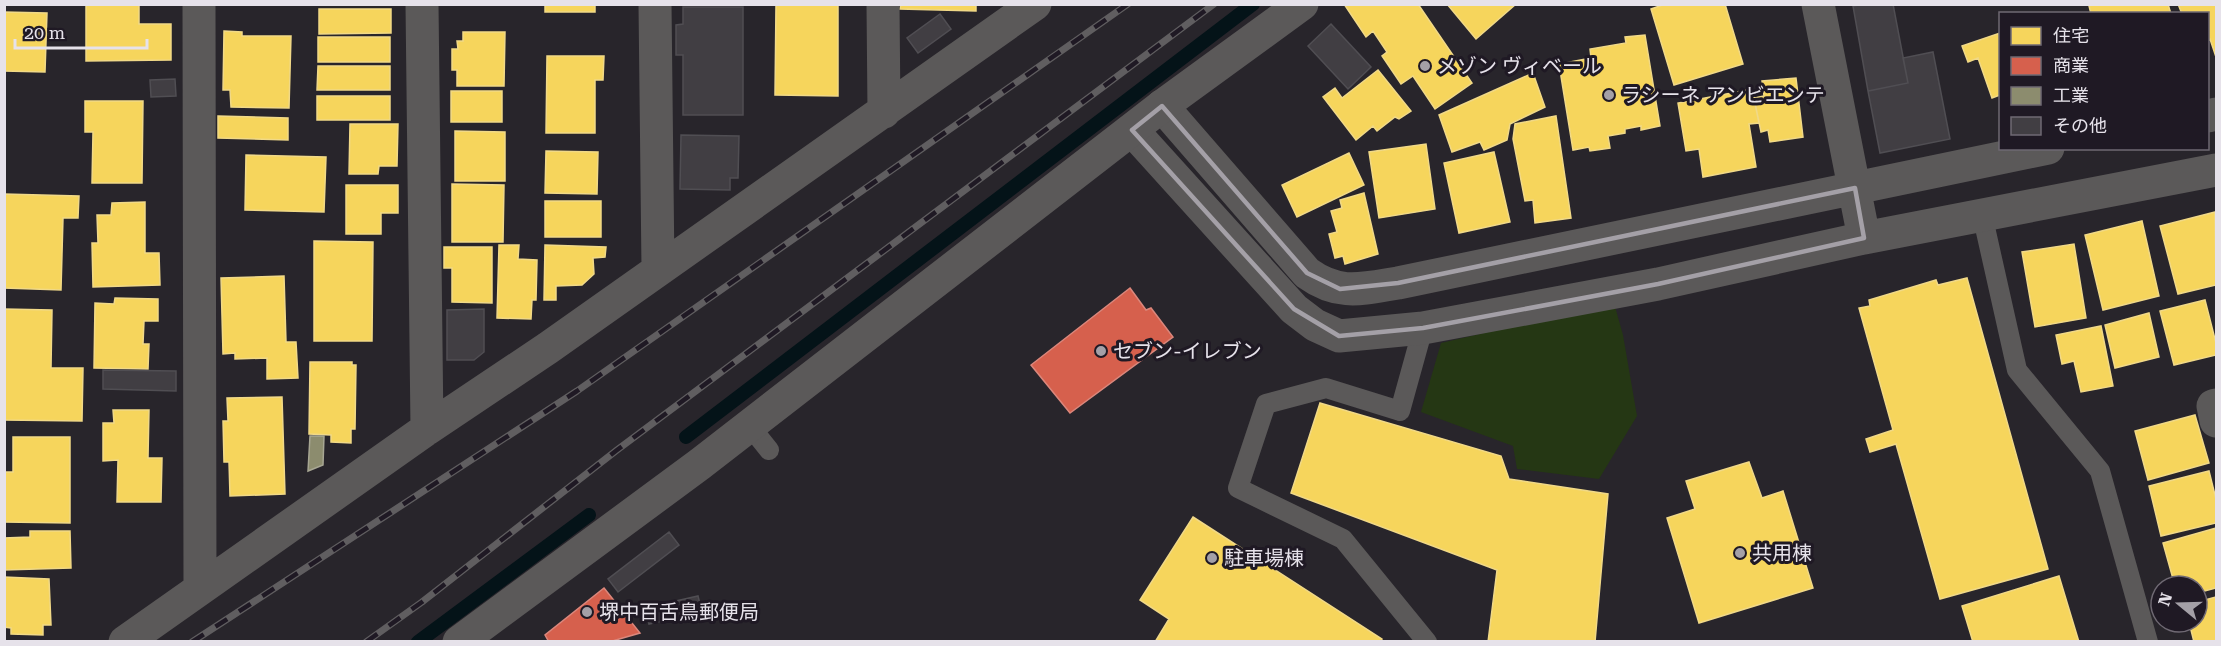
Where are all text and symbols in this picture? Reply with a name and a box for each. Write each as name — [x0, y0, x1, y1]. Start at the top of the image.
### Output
scale bar — [15, 12, 147, 50]
legend — [1999, 12, 2209, 150]
text: 20 m — [24, 22, 65, 43]
text: 住宅 — [2053, 25, 2089, 46]
place label: メゾン ヴィベール — [1437, 54, 1602, 78]
text: 商業 — [2053, 55, 2089, 76]
marker: メゾン ヴィベール — [1418, 59, 1432, 73]
place label: ラシーネ アンビエンテ — [1621, 83, 1825, 107]
text: 工業 — [2053, 85, 2089, 106]
marker: ラシーネ アンビエンテ — [1602, 88, 1616, 102]
text: その他 — [2053, 115, 2107, 136]
place label: セブン-イレブン — [1113, 339, 1262, 363]
marker: セブン-イレブン — [1094, 344, 1108, 358]
place label: 共用棟 — [1752, 541, 1812, 565]
place label: 駐車場棟 — [1224, 546, 1304, 570]
marker: 共用棟 — [1733, 546, 1747, 560]
marker: 駐車場棟 — [1205, 551, 1219, 565]
north arrow — [2149, 574, 2209, 634]
text: N — [2154, 590, 2176, 608]
place label: 堺中百舌鳥郵便局 — [599, 600, 759, 624]
marker: 堺中百舌鳥郵便局 — [580, 605, 594, 619]

